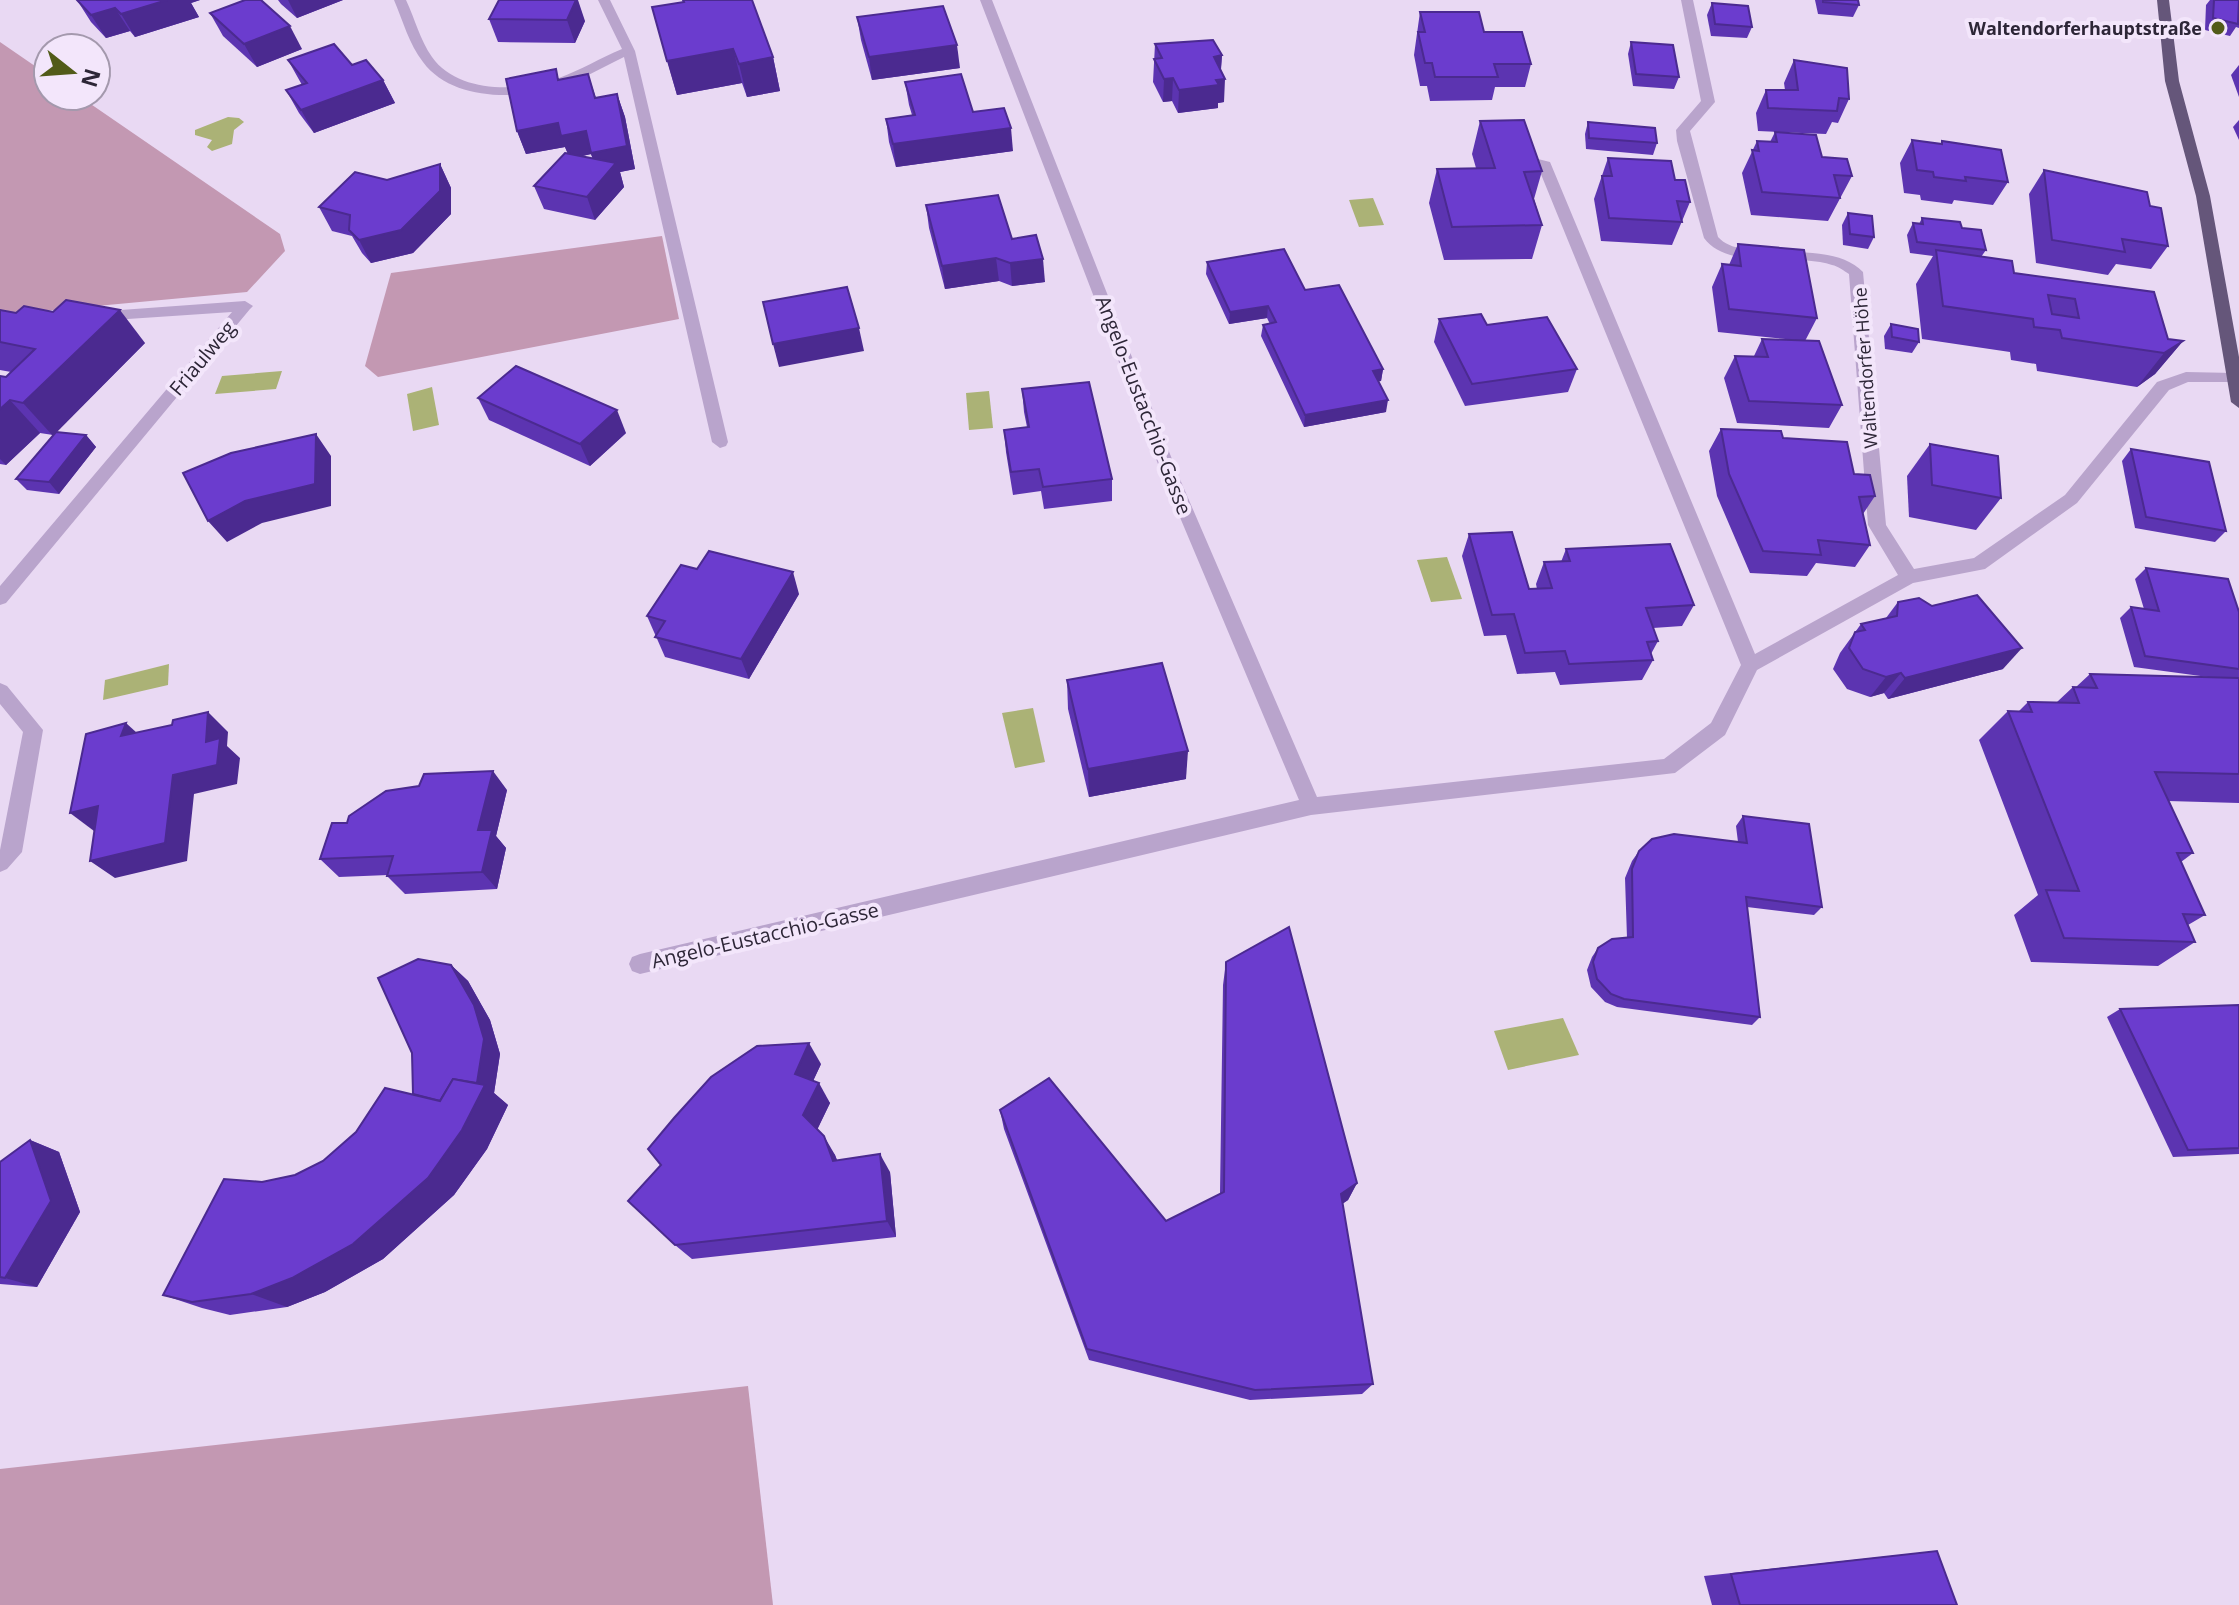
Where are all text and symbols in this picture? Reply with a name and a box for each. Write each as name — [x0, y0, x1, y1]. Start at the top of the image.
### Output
place label: Waltendorferhauptstraße — [1968, 16, 2202, 40]
marker: Waltendorferhauptstraße — [2209, 19, 2227, 37]
north arrow — [32, 32, 112, 112]
text: N — [75, 65, 109, 91]
street label: Waltendorfer Höhe — [1847, 287, 1883, 449]
street label: Angelo-Eustacchio-Gasse — [1090, 292, 1198, 518]
street label: Friaulweg — [163, 315, 241, 401]
street label: Angelo-Eustacchio-Gasse — [649, 896, 881, 974]

